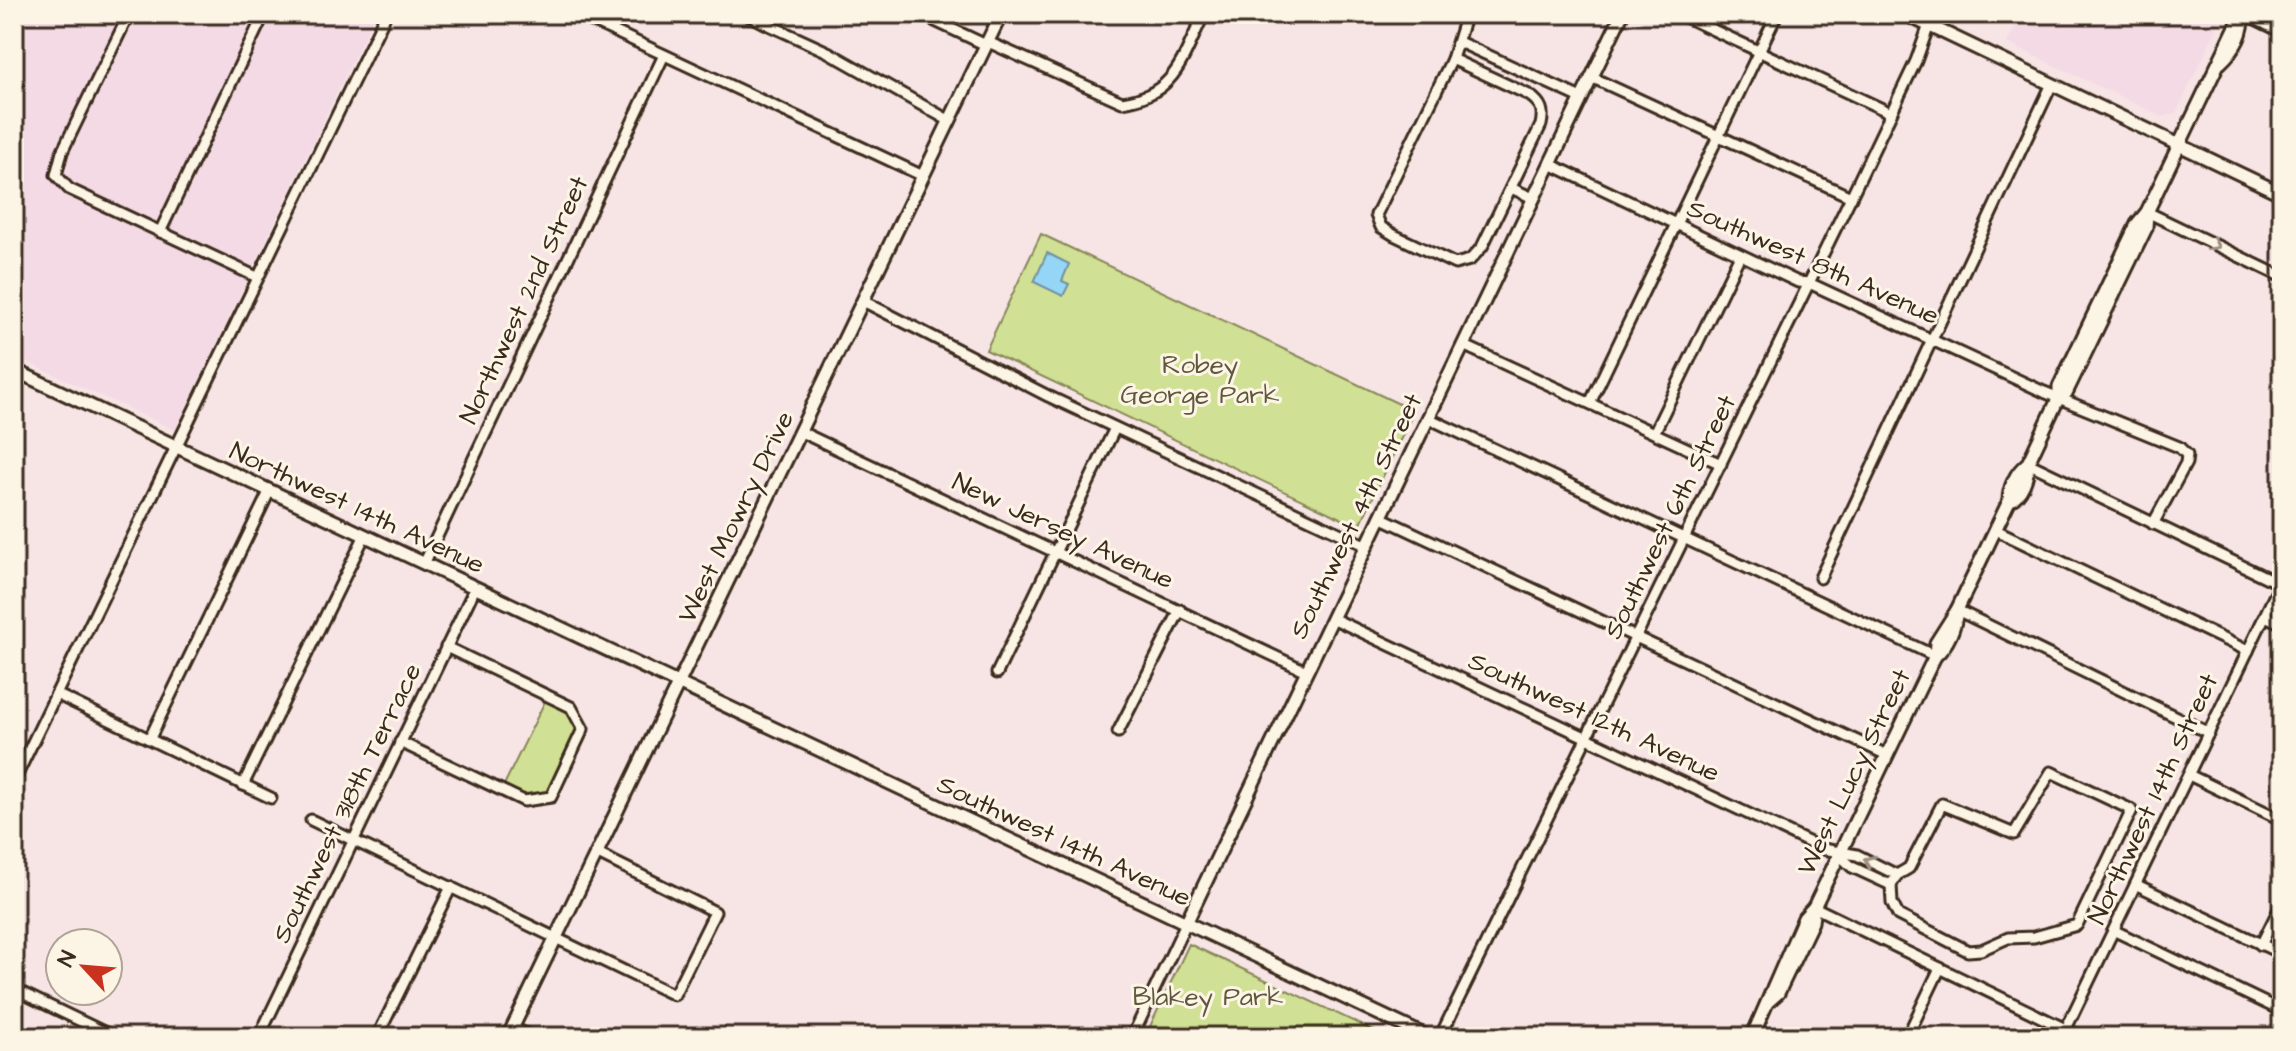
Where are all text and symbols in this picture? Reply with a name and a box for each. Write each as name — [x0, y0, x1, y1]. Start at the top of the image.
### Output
street label: Northwest 2nd Street — [451, 170, 597, 430]
street label: Southwest 8th Avenue — [1681, 190, 1945, 334]
one-way arrow — [2206, 235, 2221, 251]
park label: Robey George Park — [1120, 347, 1280, 415]
street label: Southwest 4th Street — [1281, 387, 1431, 645]
street label: Southwest 6th Street — [1595, 389, 1745, 645]
street label: West Mowry Drive — [669, 405, 805, 630]
street label: Northwest 14th Avenue — [224, 433, 490, 583]
street label: New Jersey Avenue — [946, 464, 1179, 600]
street label: Southwest 12th Avenue — [1462, 643, 1726, 791]
street label: Southwest 318th Terrace — [264, 657, 430, 949]
street label: West Lucy Street — [1788, 663, 1922, 882]
street label: Northwest 14th Street — [2079, 667, 2227, 930]
street label: Southwest 14th Avenue — [931, 766, 1197, 916]
one-way arrow — [1862, 855, 1877, 871]
north arrow — [44, 927, 124, 1007]
text: N — [50, 946, 84, 972]
park label: Blakey Park — [1133, 979, 1283, 1017]

